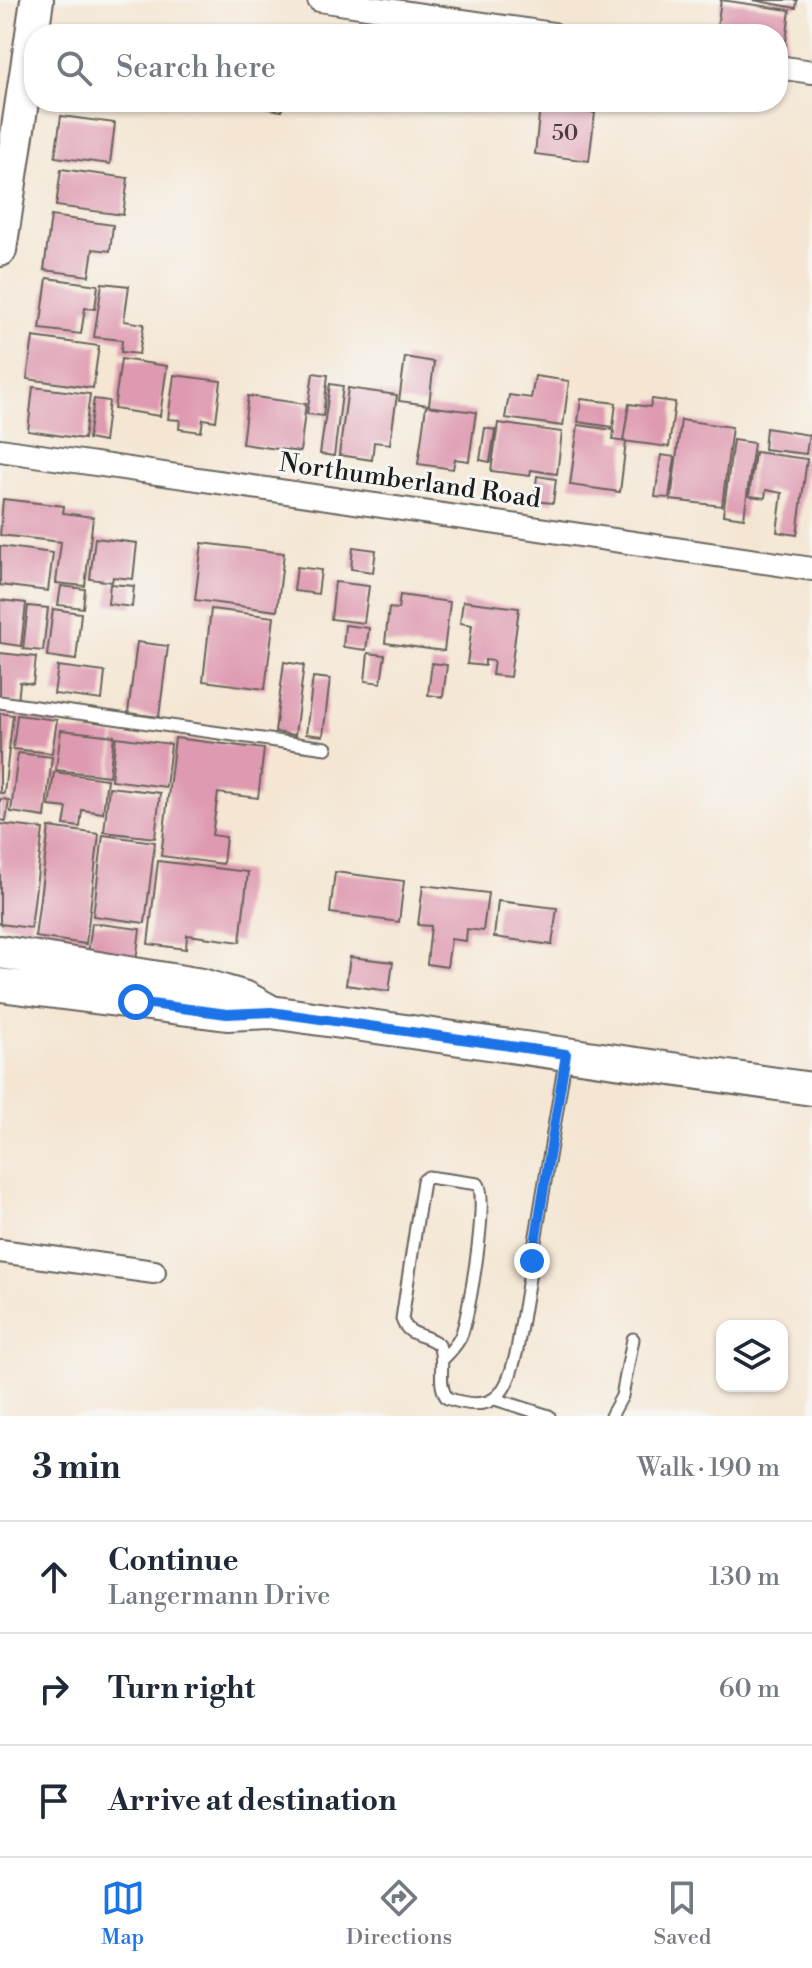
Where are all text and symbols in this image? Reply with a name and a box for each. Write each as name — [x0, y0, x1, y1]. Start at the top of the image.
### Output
search box — [24, 24, 788, 112]
icon: search — [52, 46, 96, 90]
text: Search here — [116, 49, 276, 87]
house number: 50 — [552, 120, 578, 147]
street label: Northumberland Road — [277, 447, 543, 515]
route start — [118, 984, 154, 1020]
route end — [514, 1243, 550, 1279]
map controls — [716, 1320, 788, 1392]
button: layers — [716, 1320, 788, 1392]
text: 3 min — [32, 1447, 121, 1489]
text: Walk · 190 m — [637, 1452, 780, 1484]
text: Continue — [108, 1542, 239, 1580]
icon: ahead — [32, 1555, 76, 1599]
text: 130 m — [709, 1561, 780, 1593]
text: Langermann Drive — [108, 1580, 330, 1612]
icon: right — [32, 1667, 76, 1711]
text: Turn right — [108, 1670, 255, 1708]
text: 60 m — [719, 1673, 780, 1705]
icon: arrive — [32, 1779, 76, 1823]
text: Arrive at destination — [108, 1782, 397, 1820]
tab: Map — [101, 1876, 145, 1951]
tab: Directions — [346, 1876, 452, 1951]
tab: Saved — [654, 1876, 711, 1951]

